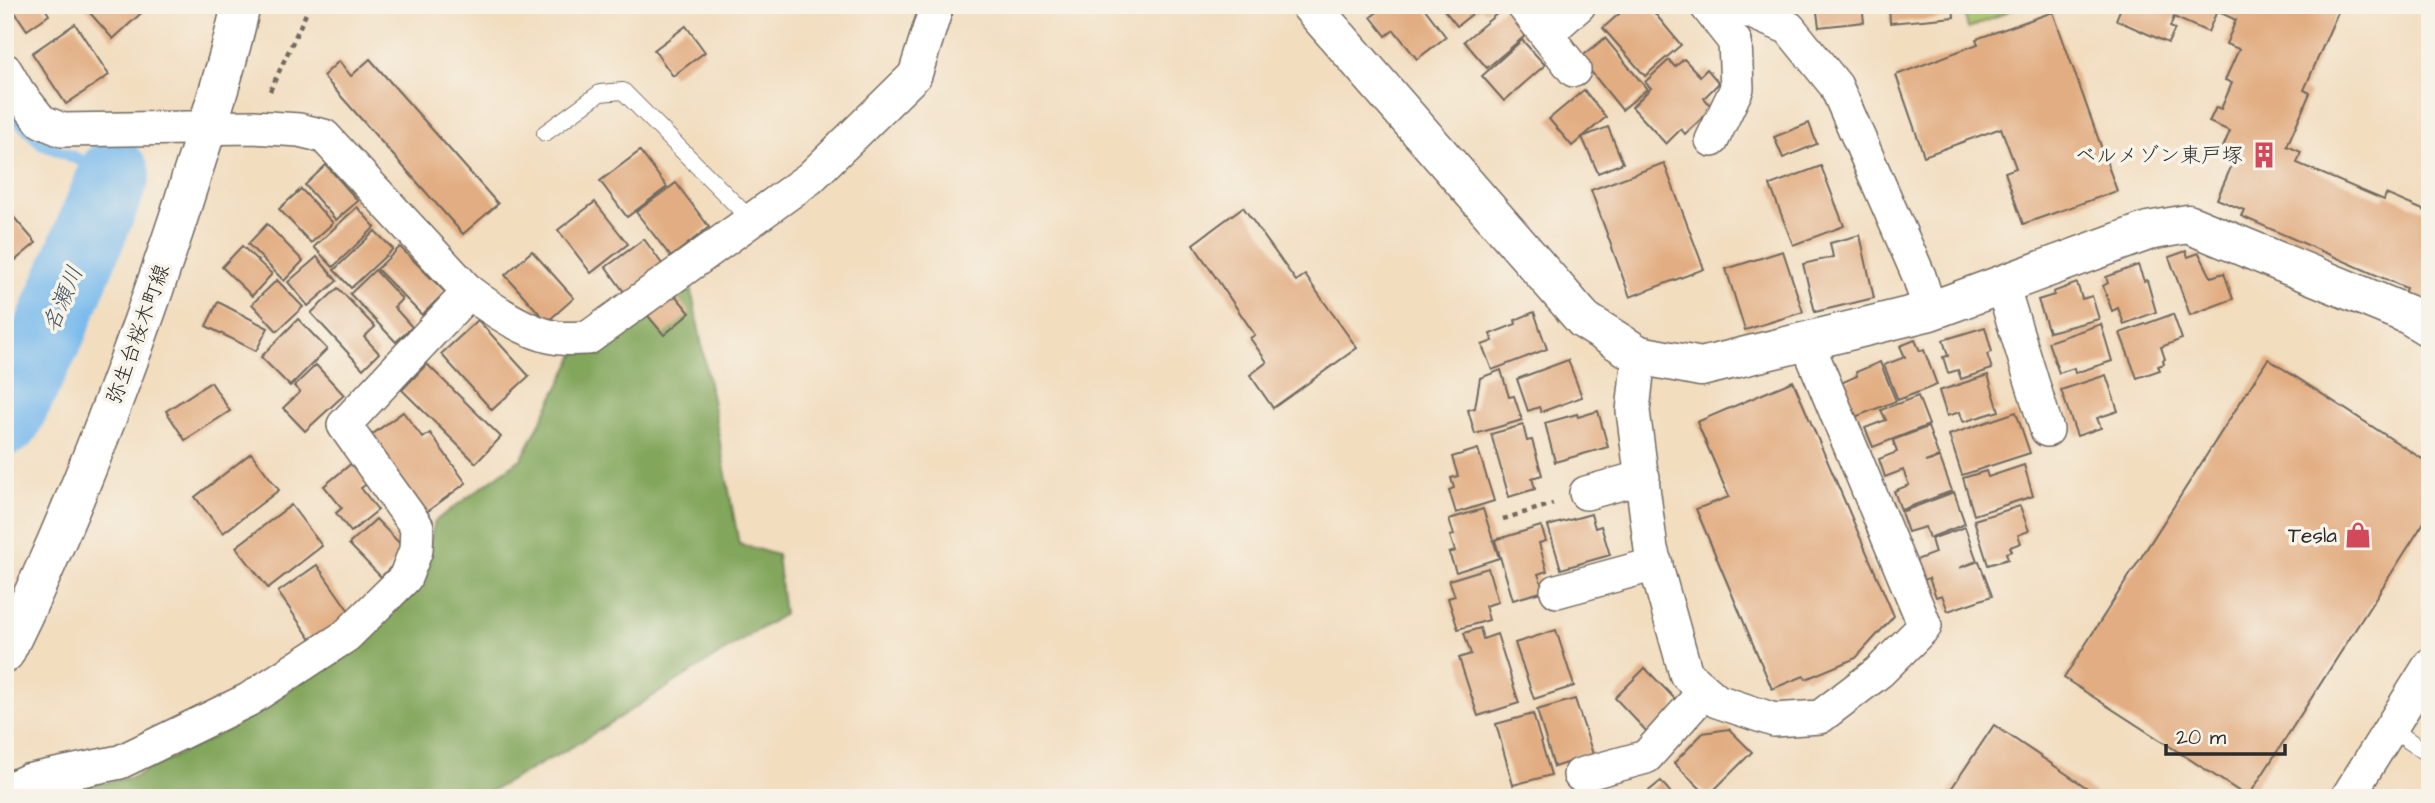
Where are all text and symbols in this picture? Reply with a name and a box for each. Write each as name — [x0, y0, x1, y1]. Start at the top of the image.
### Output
building icon: ベルメゾン東戸塚 — [2249, 140, 2279, 170]
place label: ベルメゾン東戸塚 — [2075, 141, 2243, 170]
street label: 弥生台桜木町線 — [99, 260, 177, 408]
water label: 名瀬川 — [35, 261, 91, 337]
shop icon: Tesla — [2343, 520, 2373, 550]
place label: Tesla — [2288, 521, 2337, 550]
scale bar — [2166, 712, 2284, 756]
text: 20 m — [2176, 723, 2227, 752]

